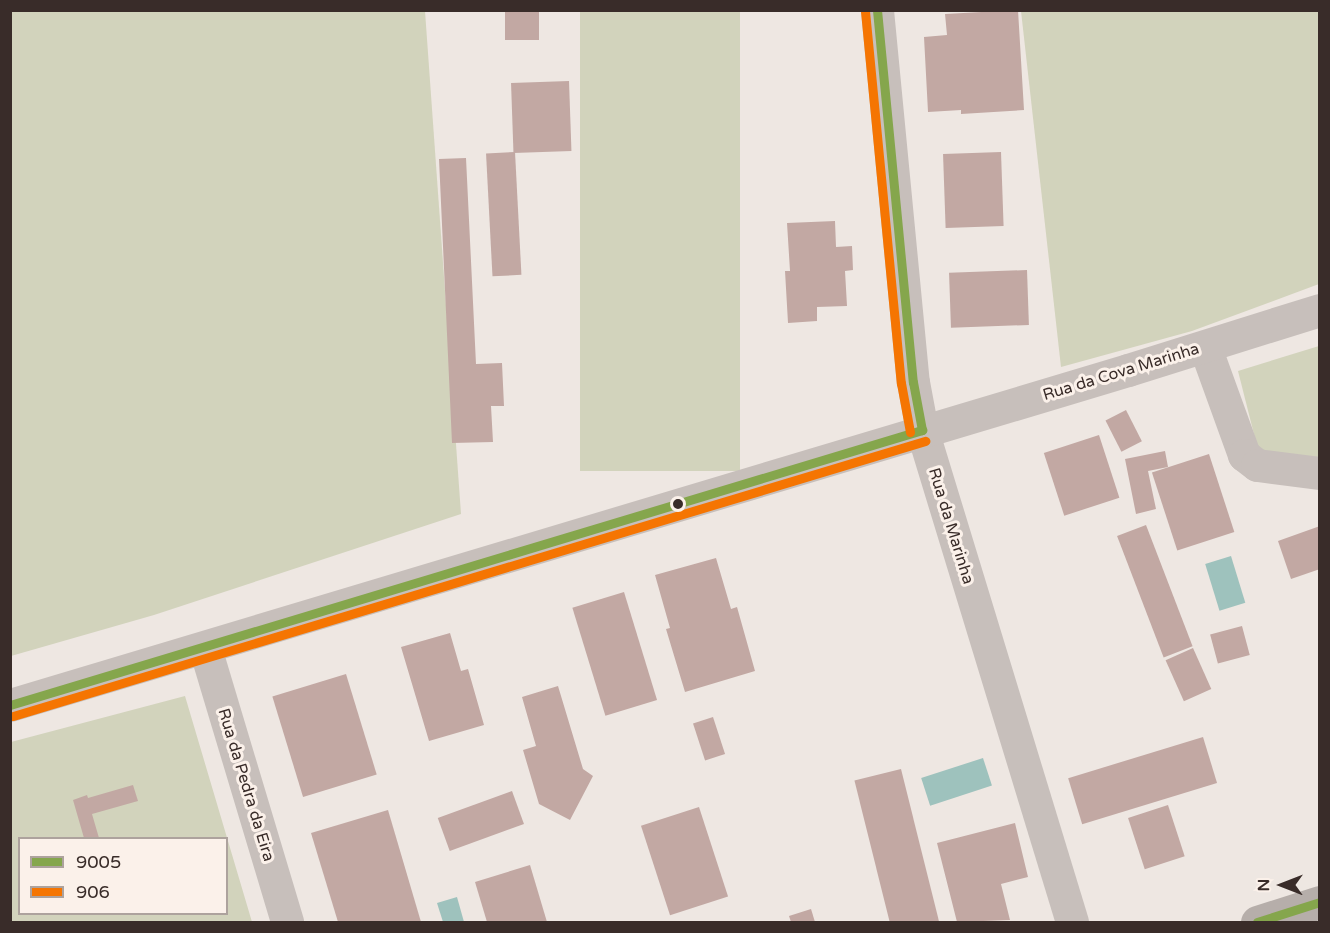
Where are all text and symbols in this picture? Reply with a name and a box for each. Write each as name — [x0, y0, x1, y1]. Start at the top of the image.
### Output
street label: Rua da Cova Marinha — [1040, 339, 1202, 405]
street label: Rua da Marinha — [924, 466, 978, 586]
unlabelled marker — [672, 498, 684, 510]
street label: Rua da Pedra da Eira — [214, 706, 278, 864]
legend — [18, 837, 228, 915]
text: 9005 — [76, 851, 121, 873]
north arrow — [1252, 855, 1312, 915]
text: N — [1254, 879, 1274, 891]
text: 906 — [76, 881, 110, 903]

